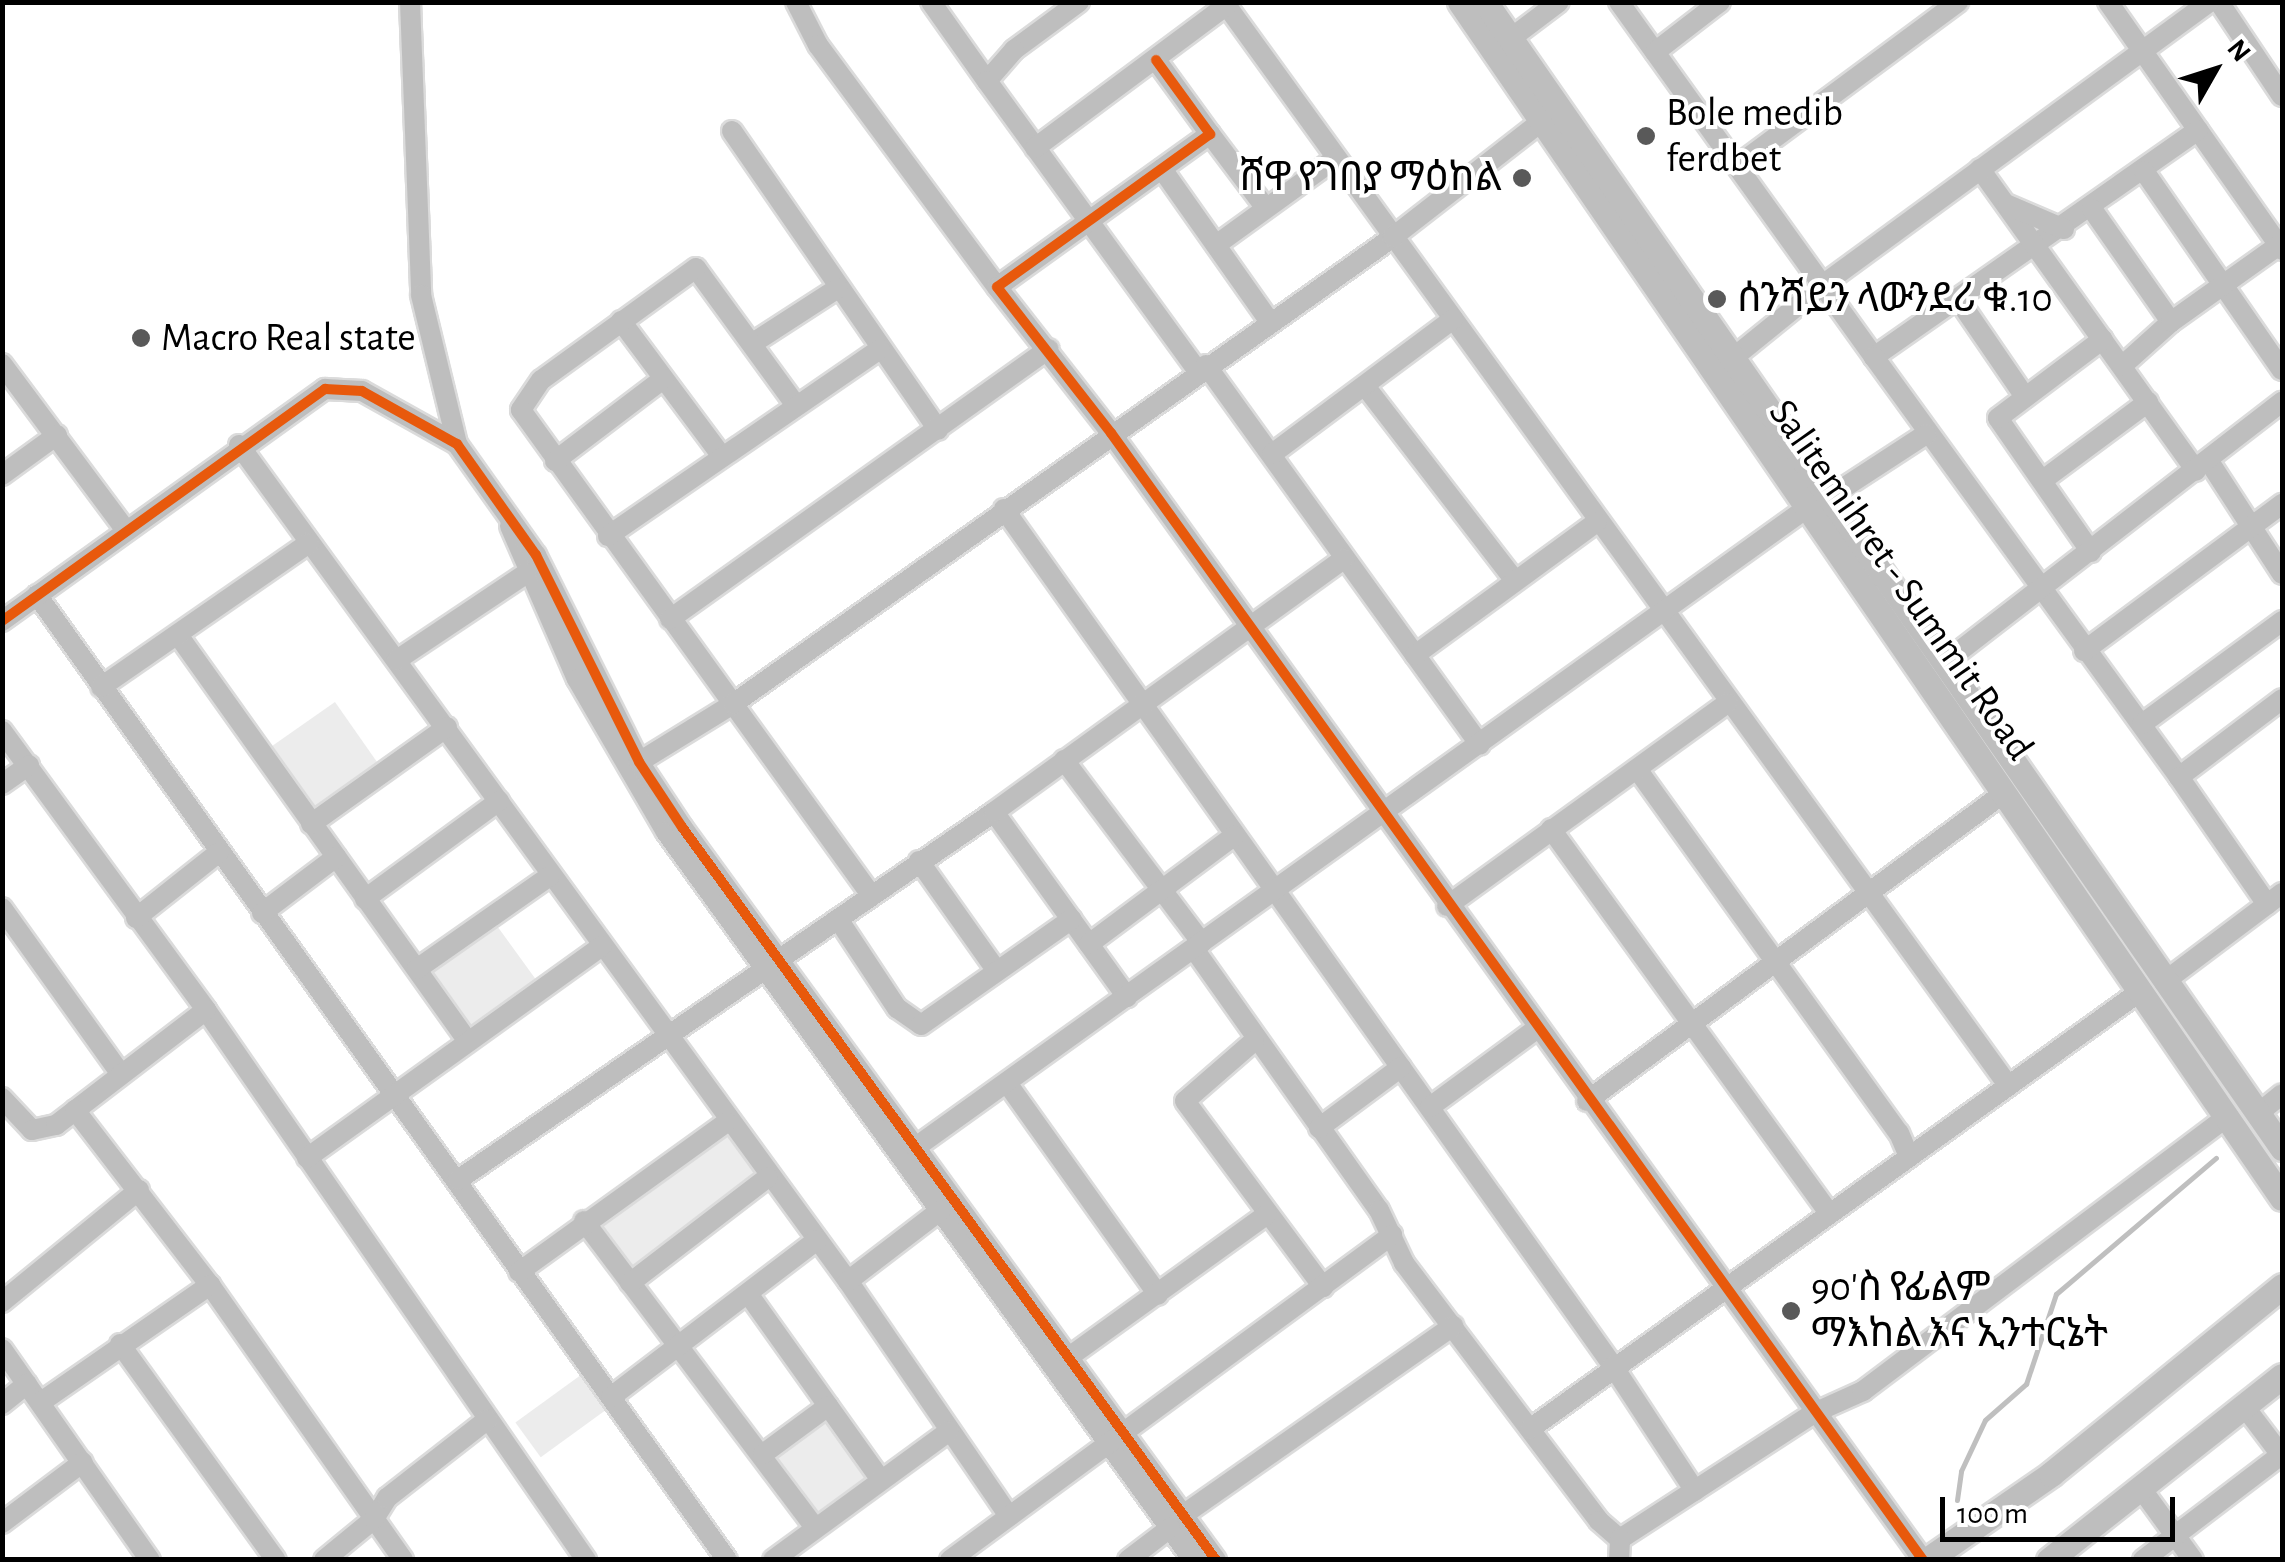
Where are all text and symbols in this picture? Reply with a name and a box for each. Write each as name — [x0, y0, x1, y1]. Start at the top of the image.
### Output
north arrow — [2165, 20, 2265, 120]
text: N — [2221, 35, 2255, 67]
place label: Bole medib ferdbet — [1666, 89, 1843, 183]
marker: Bole medib ferdbet — [1635, 125, 1657, 147]
place label: ሸዋ የገበያ ማዕከል — [1240, 154, 1502, 202]
marker: ሸዋ የገበያ ማዕከል — [1511, 167, 1533, 189]
place label: ሰንሻይን ላውንደሪ ቁ.10 — [1737, 275, 2053, 323]
marker: ሰንሻይን ላውንደሪ ቁ.10 — [1706, 288, 1728, 310]
place label: Macro Real state — [161, 314, 416, 362]
marker: Macro Real state — [130, 327, 152, 349]
street label: Salitemihret - Summit Road — [1758, 390, 2044, 770]
place label: 90'ስ የፊልም ማእከል እና ኢንተርኔት — [1811, 1264, 2108, 1358]
marker: 90'ስ የፊልም ማእከል እና ኢንተርኔት — [1780, 1300, 1802, 1322]
scale bar — [1945, 1477, 2180, 1539]
text: 100 m — [1957, 1499, 2028, 1529]

